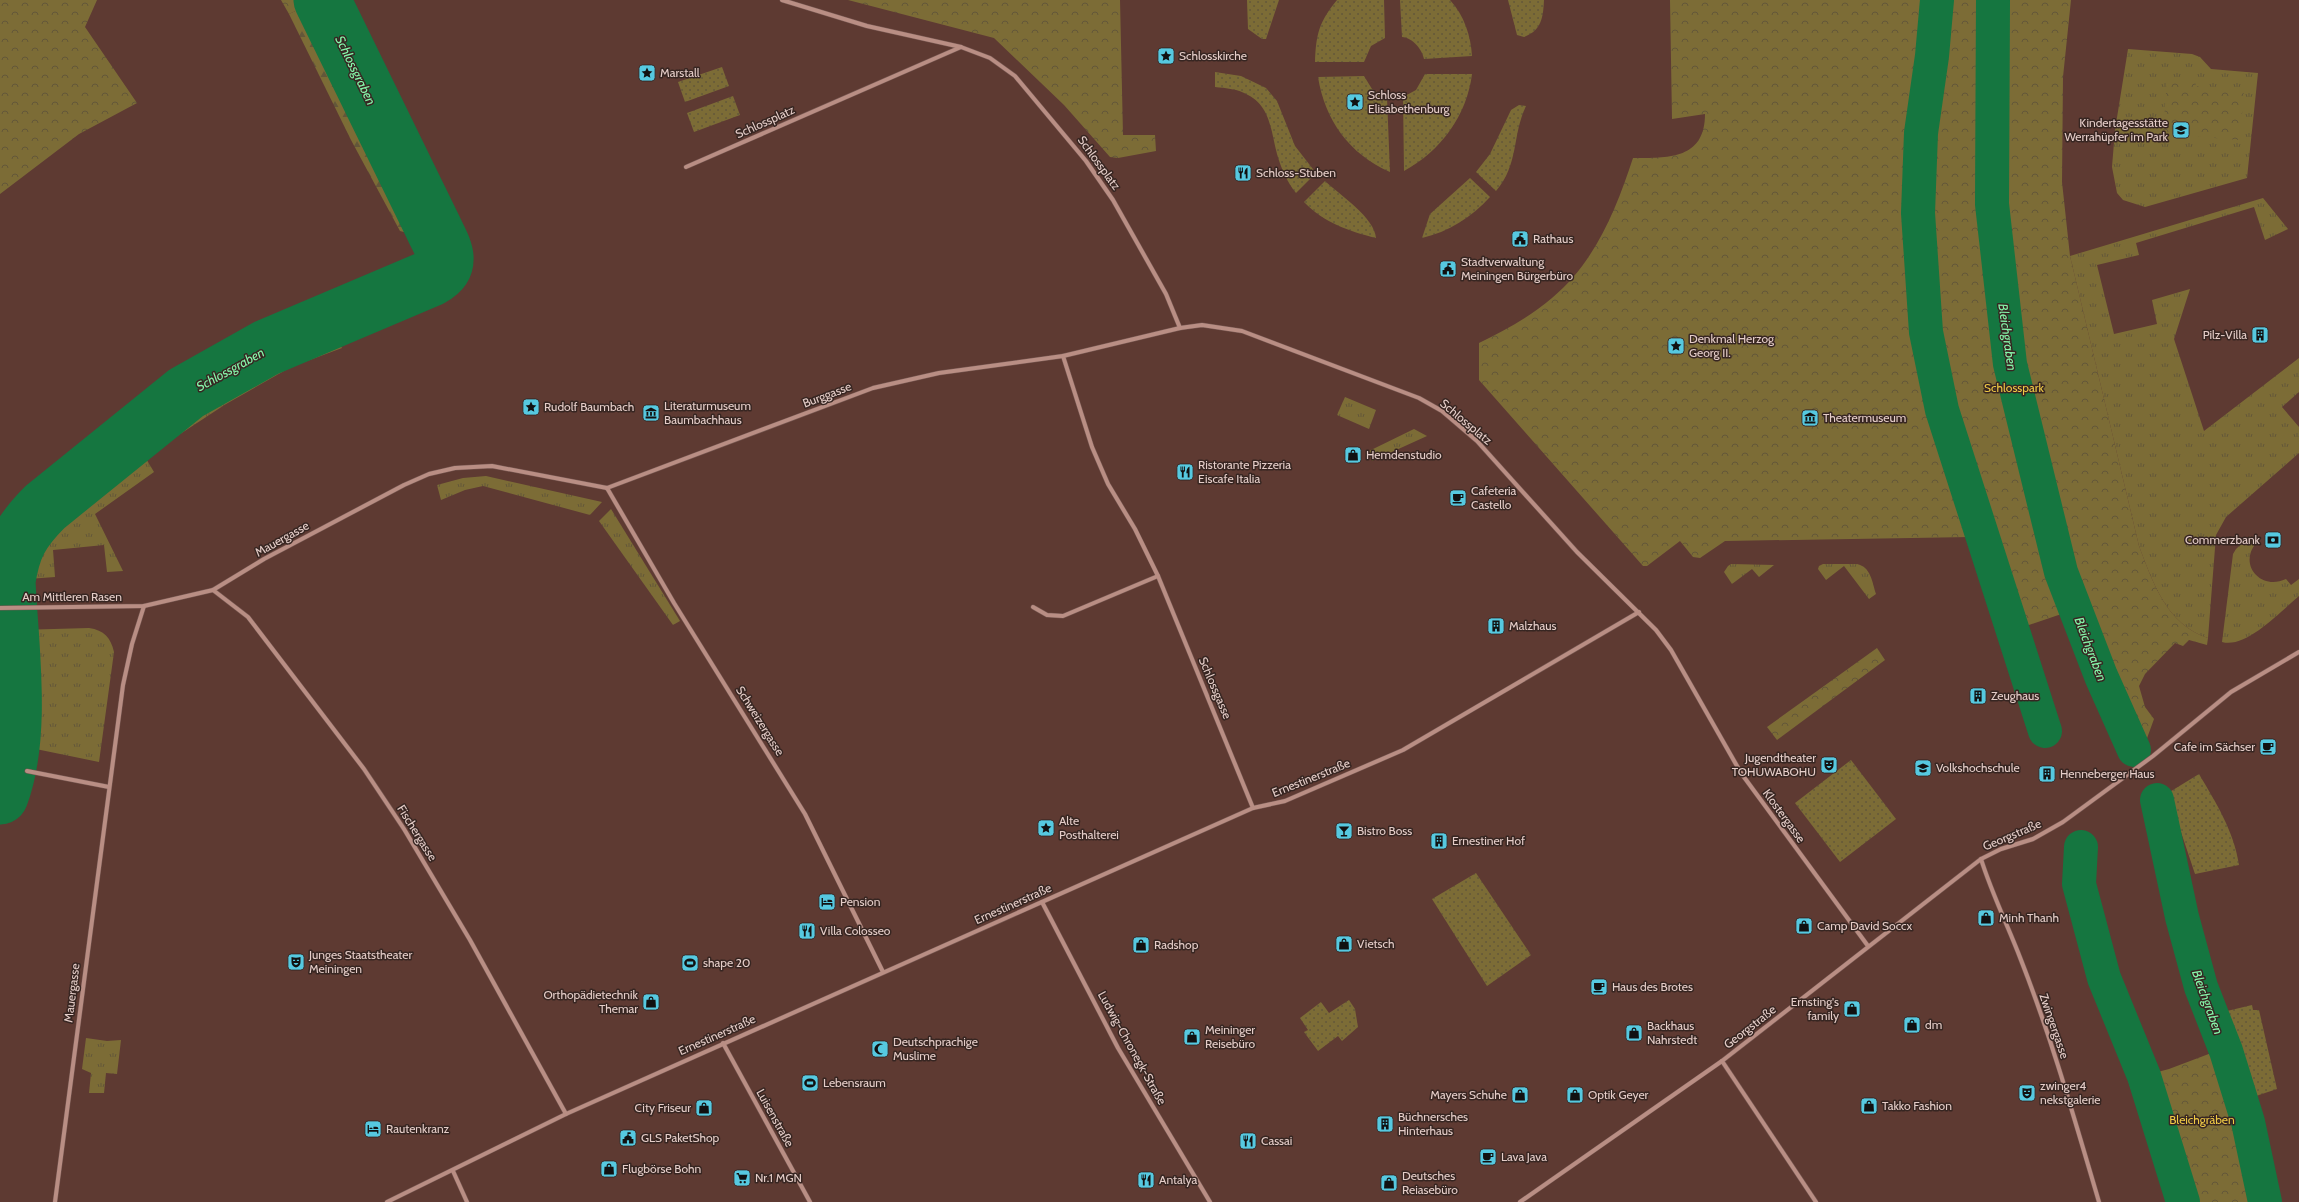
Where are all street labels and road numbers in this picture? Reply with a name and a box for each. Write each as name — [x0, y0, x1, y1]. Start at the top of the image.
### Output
street label: Schlossplatz — [733, 102, 797, 141]
street label: Schlossplatz — [1075, 133, 1124, 193]
street label: Burggasse — [800, 378, 853, 411]
street label: Schlossplatz — [1437, 396, 1496, 448]
street label: Mauergasse — [252, 518, 311, 560]
street label: Am Mittleren Rasen — [22, 589, 122, 604]
street label: Schlossgasse — [1196, 654, 1235, 721]
street label: Schweizergasse — [733, 683, 788, 758]
street label: Ernestinerstraße — [1270, 755, 1352, 800]
street label: Klostergasse — [1760, 786, 1809, 846]
street label: Fischergasse — [394, 802, 441, 864]
street label: Georgstraße — [1980, 816, 2043, 854]
street label: Ernestinerstraße — [972, 880, 1054, 927]
street label: Mauergasse — [60, 963, 83, 1023]
street label: Ludwig-Chronegk-Straße — [1095, 988, 1170, 1107]
street label: Zwingergasse — [2036, 991, 2073, 1060]
street label: Georgstraße — [1721, 1002, 1779, 1052]
street label: Ernestinerstraße — [676, 1011, 758, 1058]
street label: Luisenstraße — [753, 1086, 798, 1149]

